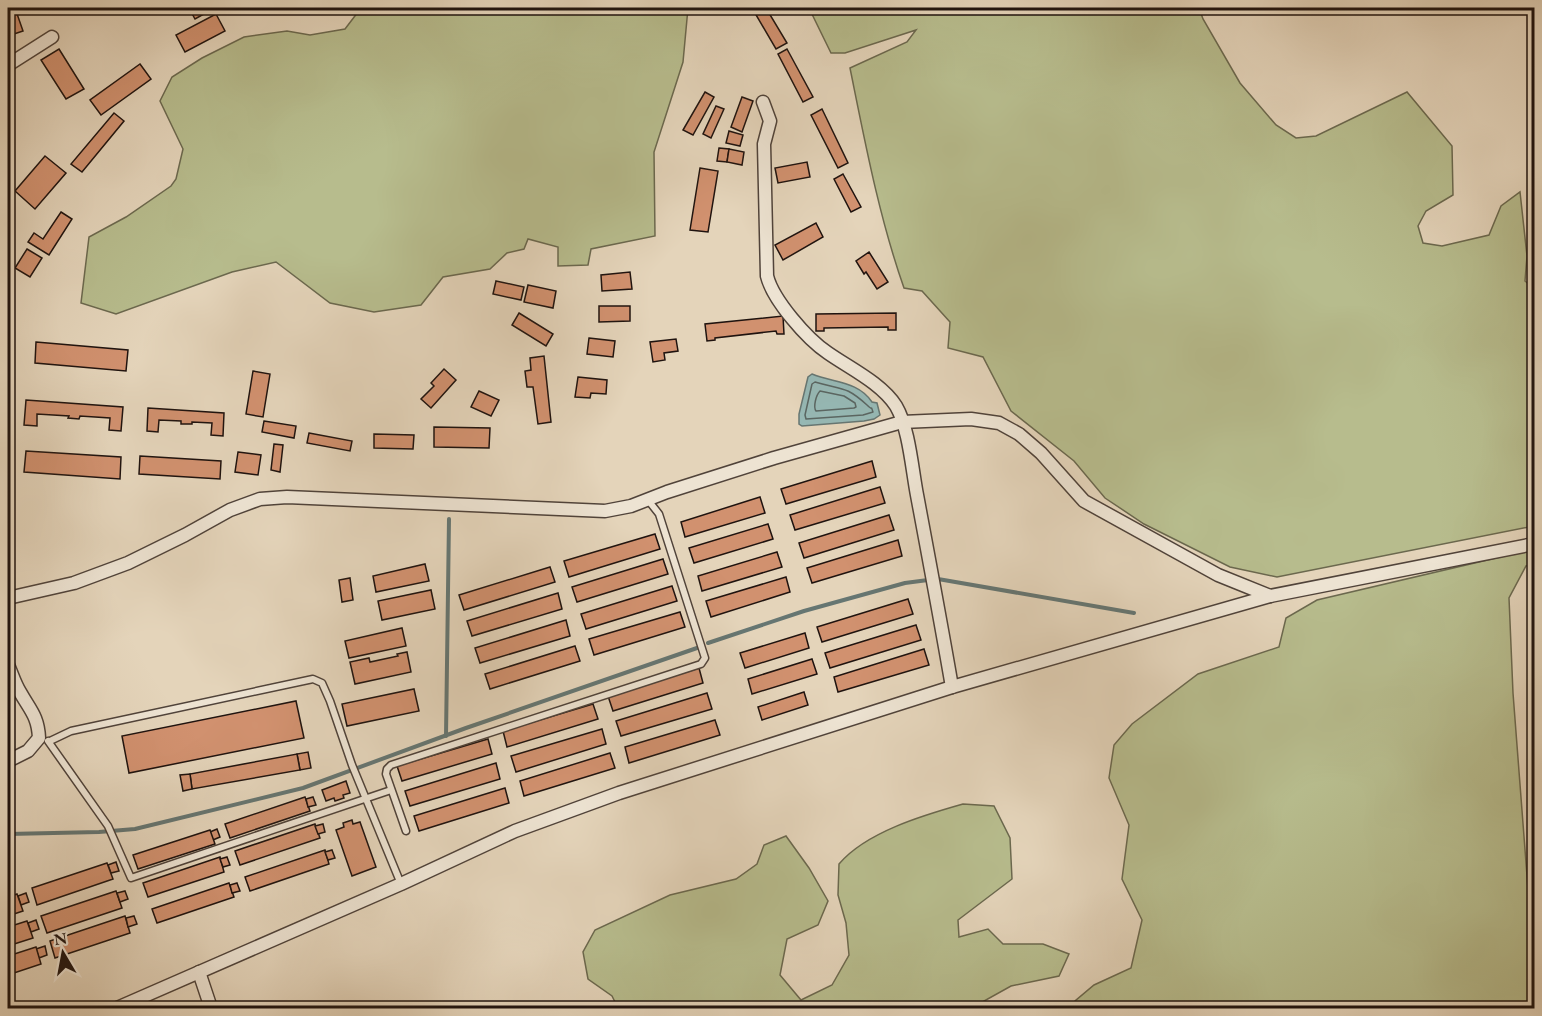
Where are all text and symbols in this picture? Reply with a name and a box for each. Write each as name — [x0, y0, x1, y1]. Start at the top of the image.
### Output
north arrow — [33, 923, 93, 983]
text: N — [52, 927, 69, 950]

